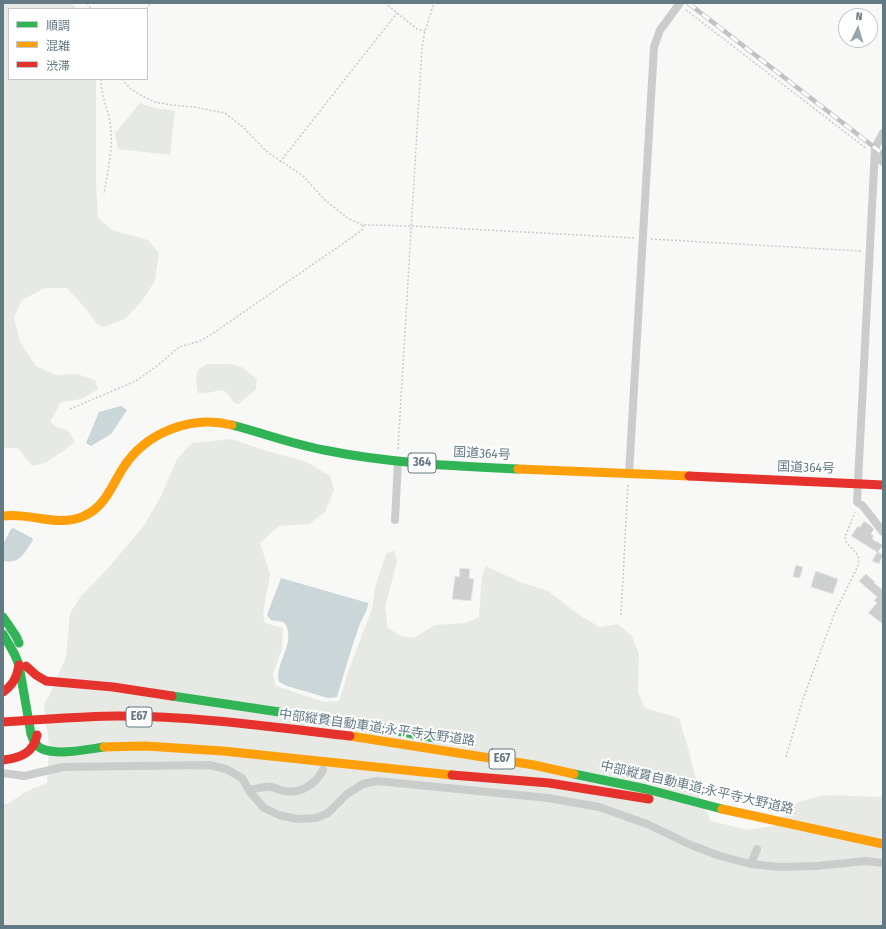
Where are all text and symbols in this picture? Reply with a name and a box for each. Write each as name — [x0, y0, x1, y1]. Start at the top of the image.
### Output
legend — [8, 8, 148, 80]
north arrow — [838, 8, 878, 48]
text: N — [855, 10, 863, 23]
text: 順調 — [46, 19, 70, 33]
text: 混雑 — [46, 39, 70, 53]
text: 渋滞 — [46, 59, 70, 73]
street label: 国道364号 — [453, 445, 511, 463]
road number: 364 — [408, 453, 436, 473]
street label: 国道364号 — [777, 459, 835, 477]
road number: E67 — [126, 707, 152, 727]
street label: 中部縦貫自動車道;永平寺大野道路 — [278, 707, 476, 749]
road number: E67 — [489, 749, 515, 769]
street label: 中部縦貫自動車道;永平寺大野道路 — [599, 758, 795, 818]

